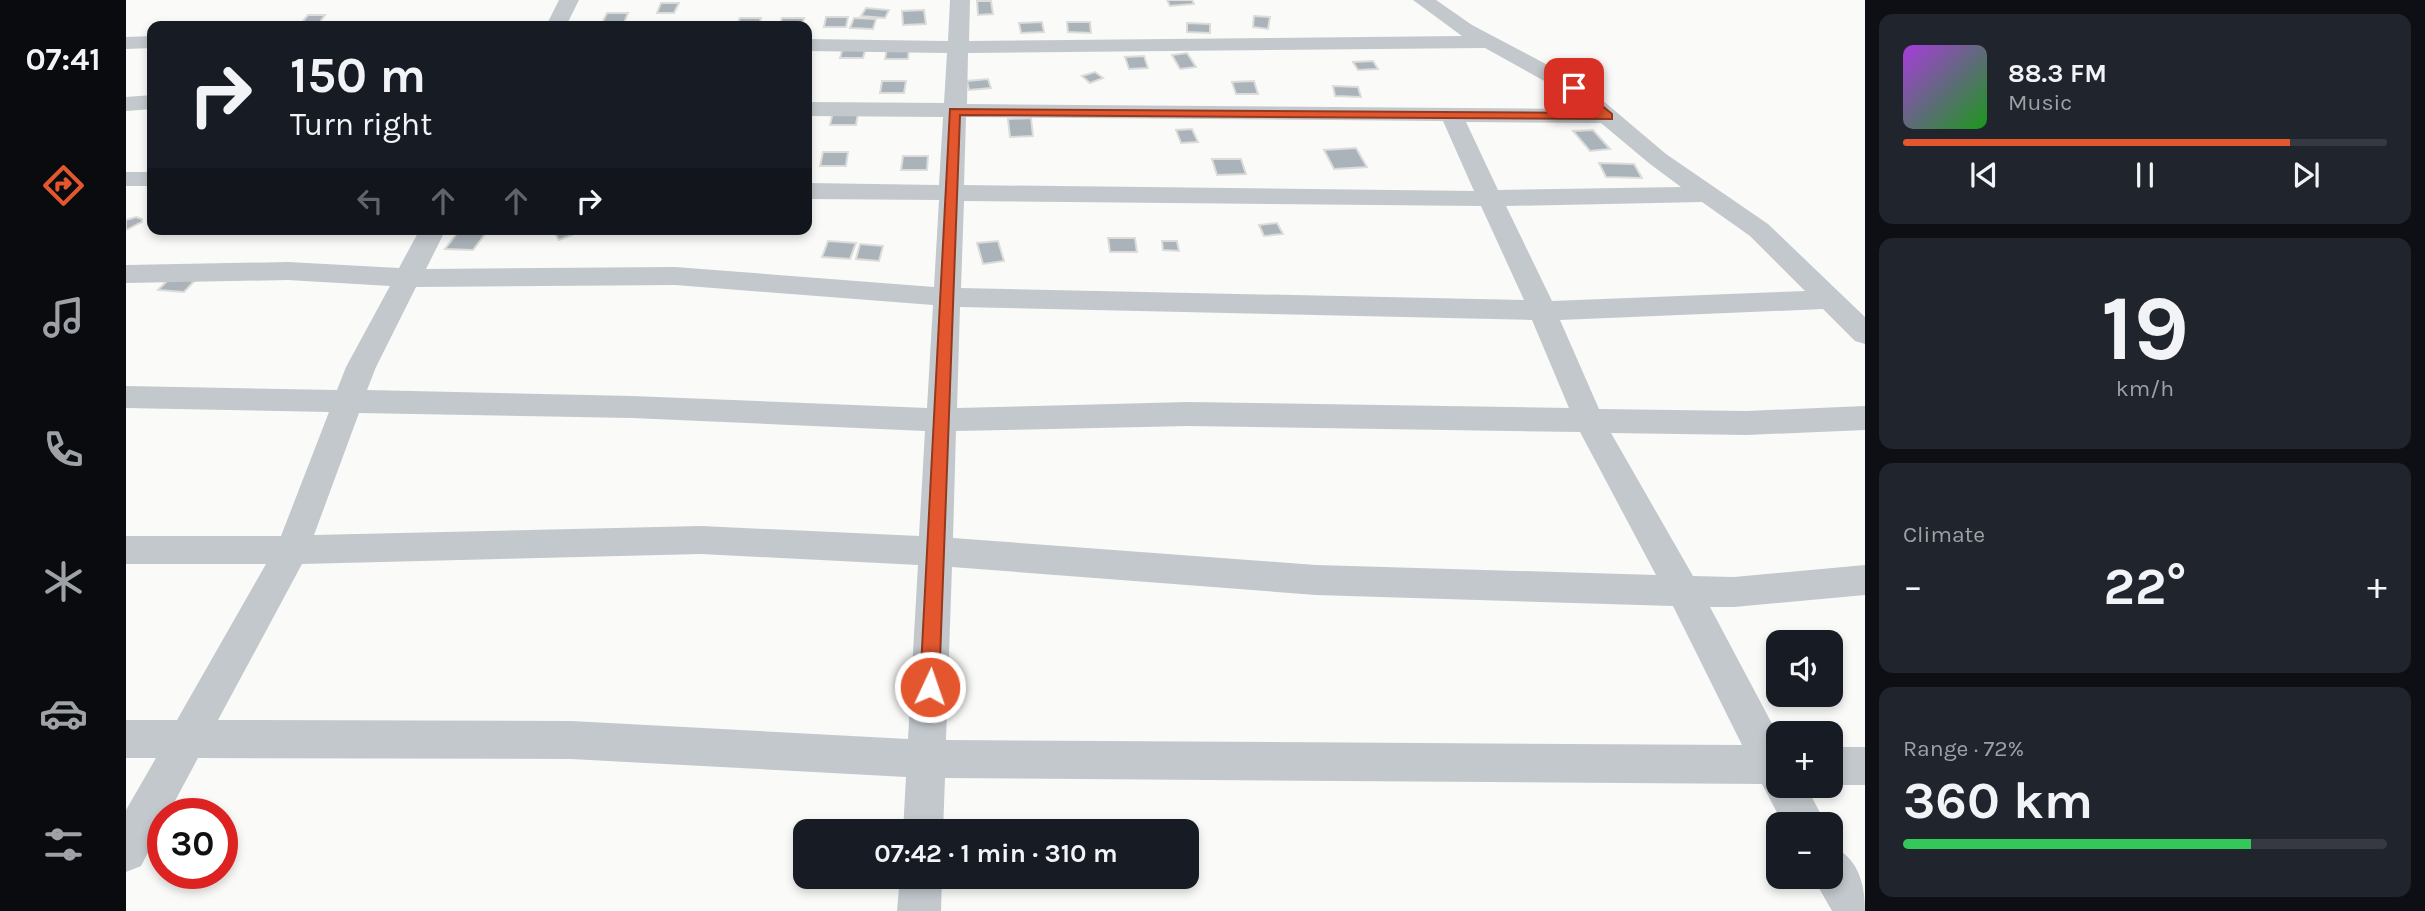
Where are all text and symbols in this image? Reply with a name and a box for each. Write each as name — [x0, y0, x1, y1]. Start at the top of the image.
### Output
text: 07:41 — [25, 41, 101, 78]
text: 150 m — [290, 47, 426, 104]
icon: right — [175, 49, 266, 140]
pin — [1544, 58, 1604, 118]
text: 88.3 FM — [2008, 58, 2107, 89]
icon: arrive — [1555, 69, 1593, 107]
text: Music — [2008, 89, 2072, 116]
text: Turn right — [290, 106, 432, 143]
icon: previous — [1965, 156, 2003, 194]
icon: pause — [2126, 156, 2164, 194]
icon: next — [2287, 156, 2325, 194]
icon: directions — [39, 161, 88, 210]
icon: left — [351, 182, 389, 220]
icon: ahead — [424, 182, 462, 220]
icon: ahead — [497, 182, 535, 220]
icon: right — [570, 182, 608, 220]
text: 19 — [2101, 276, 2189, 382]
icon: music — [39, 293, 88, 342]
text: km/h — [2116, 375, 2174, 402]
icon: phone — [39, 425, 88, 474]
text: Climate — [1903, 521, 1985, 548]
text: 22° — [2103, 556, 2187, 617]
icon: climate — [39, 557, 88, 606]
text: − — [1903, 564, 1923, 609]
text: + — [2367, 564, 2387, 609]
map controls — [1766, 630, 1843, 889]
button: sound — [1766, 630, 1843, 707]
position arrow — [893, 650, 967, 724]
icon: car — [39, 689, 88, 738]
button: + — [1766, 721, 1843, 798]
text: Range · 72% — [1903, 735, 2024, 762]
text: 360 km — [1903, 770, 2093, 831]
speed limit sign: 30 — [147, 798, 238, 889]
button: − — [1766, 812, 1843, 889]
icon: filters — [39, 820, 88, 869]
text: 07:42 · 1 min · 310 m — [874, 838, 1118, 869]

